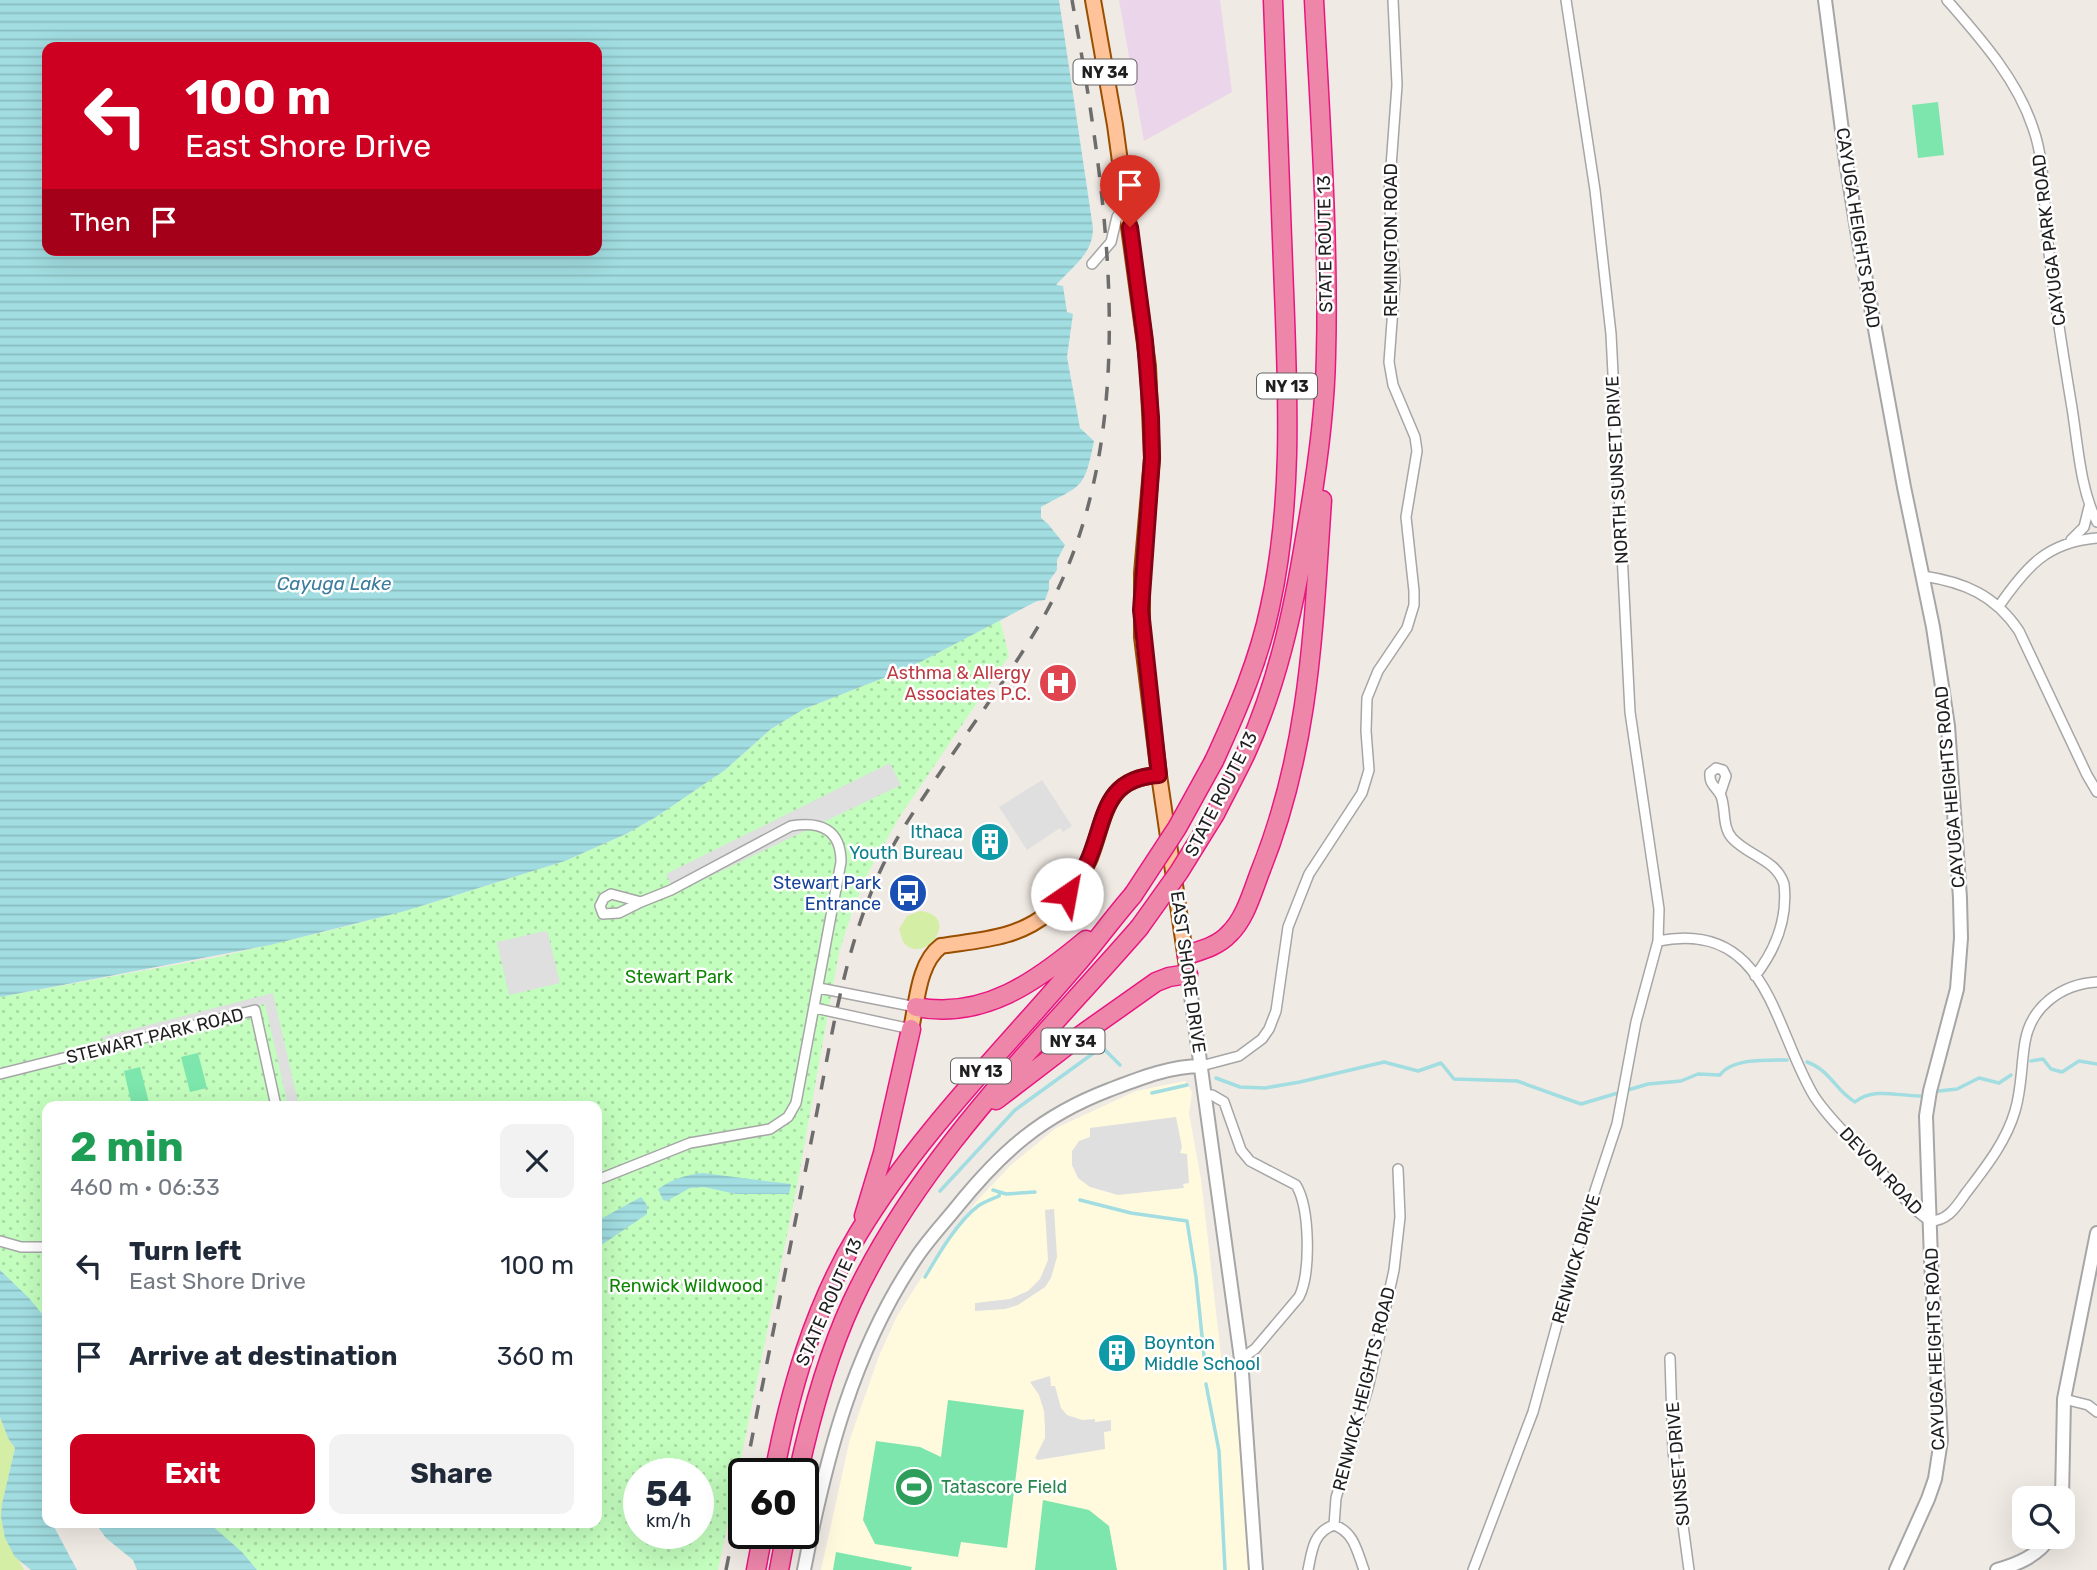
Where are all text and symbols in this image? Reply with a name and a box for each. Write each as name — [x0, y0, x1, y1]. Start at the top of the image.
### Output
road number: NY 34 — [1074, 60, 1136, 85]
text: 100 m — [185, 68, 331, 126]
icon: left — [70, 70, 161, 161]
street label: CAYUGA HEIGHTS ROAD — [1831, 126, 1885, 330]
text: East Shore Drive — [185, 127, 431, 165]
street label: CAYUGA PARK ROAD — [2028, 153, 2070, 327]
pin — [1100, 155, 1160, 227]
street label: REMINGTON ROAD — [1380, 163, 1402, 317]
icon: arrive — [1111, 166, 1149, 204]
street label: STATE ROUTE 13 — [1313, 175, 1337, 313]
icon: arrive — [145, 203, 183, 241]
text: Then — [70, 207, 131, 238]
road number: NY 13 — [1257, 374, 1317, 398]
street label: NORTH SUNSET DRIVE — [1601, 375, 1633, 565]
water label: Cayuga Lake — [277, 572, 392, 595]
place label: Asthma & Allergy Associates P.C. — [887, 662, 1031, 705]
hospital icon: Asthma & Allergy Associates P.C. — [1037, 662, 1079, 704]
street label: CAYUGA HEIGHTS ROAD — [1930, 685, 1970, 889]
street label: STATE ROUTE 13 — [1180, 728, 1262, 860]
place label: Ithaca Youth Bureau — [849, 821, 963, 864]
building icon: Ithaca Youth Bureau — [969, 821, 1011, 863]
position arrow — [1030, 857, 1104, 931]
place label: Stewart Park Entrance — [773, 872, 882, 915]
bus stop icon: Stewart Park Entrance — [887, 872, 929, 914]
street label: EAST SHORE DRIVE — [1166, 890, 1210, 1054]
park label: Stewart Park — [625, 966, 734, 988]
street label: STEWART PARK ROAD — [64, 1003, 246, 1069]
road number: NY 34 — [1042, 1028, 1104, 1054]
road number: NY 13 — [951, 1058, 1011, 1084]
text: 2 min — [70, 1122, 184, 1172]
street label: DEVON ROAD — [1835, 1123, 1927, 1219]
button: close — [500, 1124, 574, 1198]
text: 460 m · 06:33 — [70, 1173, 220, 1201]
street label: RENWICK DRIVE — [1547, 1192, 1605, 1326]
street label: STATE ROUTE 13 — [791, 1235, 867, 1369]
text: Turn left — [129, 1236, 241, 1267]
icon: left — [70, 1247, 108, 1285]
street label: CAYUGA HEIGHTS ROAD — [1920, 1247, 1950, 1451]
text: 100 m — [500, 1250, 574, 1281]
text: East Shore Drive — [129, 1267, 306, 1295]
park label: Renwick Wildwood — [609, 1275, 763, 1297]
street label: RENWICK HEIGHTS ROAD — [1328, 1285, 1400, 1493]
building icon: Boynton Middle School — [1096, 1332, 1138, 1374]
place label: Boynton Middle School — [1144, 1332, 1260, 1375]
icon: arrive — [70, 1338, 108, 1376]
text: Arrive at destination — [129, 1341, 397, 1372]
text: 360 m — [497, 1341, 574, 1372]
street label: SUNSET DRIVE — [1662, 1401, 1694, 1527]
button: Exit — [70, 1434, 315, 1514]
button: Share — [329, 1434, 574, 1514]
speed limit sign: 60 — [728, 1458, 819, 1549]
sports icon: Tatascore Field — [893, 1466, 935, 1508]
text: 54 — [645, 1473, 692, 1515]
place label: Tatascore Field — [941, 1476, 1067, 1498]
map controls — [2012, 1486, 2075, 1549]
button: search — [2012, 1486, 2075, 1549]
text: km/h — [646, 1510, 691, 1532]

